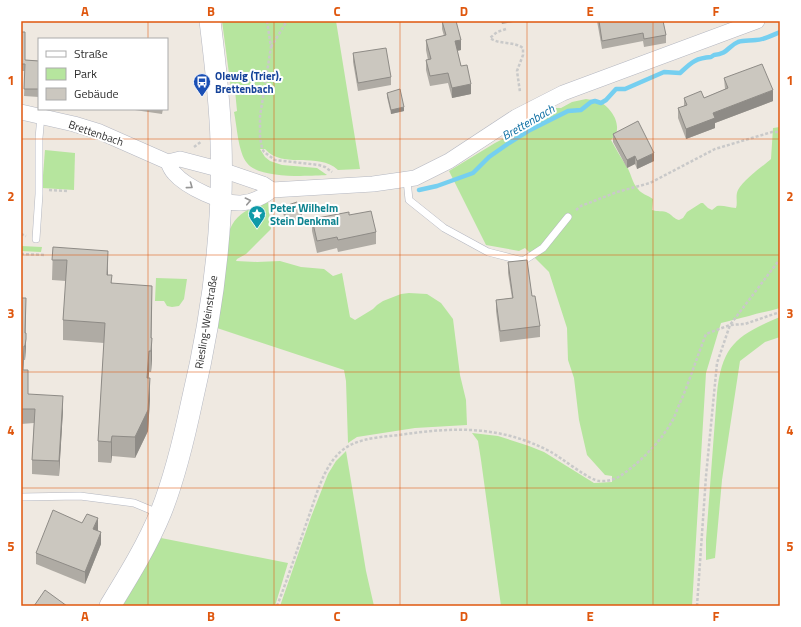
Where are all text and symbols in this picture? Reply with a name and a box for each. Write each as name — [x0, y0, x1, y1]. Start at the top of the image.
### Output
text: A — [81, 1, 89, 21]
text: B — [207, 1, 215, 21]
text: C — [333, 1, 341, 21]
text: D — [460, 1, 468, 21]
text: E — [586, 1, 594, 21]
text: F — [713, 1, 720, 21]
legend — [38, 38, 168, 110]
text: Straße — [74, 44, 108, 63]
text: Park — [74, 64, 97, 83]
place label: Olewig (Trier), Brettenbach — [215, 68, 282, 97]
text: 1 — [7, 70, 15, 90]
text: 1 — [786, 70, 794, 90]
bus stop icon: Olewig (Trier), Brettenbach — [192, 72, 212, 97]
text: Gebäude — [74, 84, 119, 103]
water label: Brettenbach — [498, 99, 559, 145]
street label: Brettenbach — [66, 116, 126, 150]
one-way arrow — [186, 181, 193, 188]
text: 2 — [7, 186, 15, 206]
text: 2 — [786, 186, 794, 206]
one-way arrow — [245, 198, 251, 206]
place label: Peter Wilhelm Stein Denkmal — [270, 200, 339, 229]
place icon: Peter Wilhelm Stein Denkmal — [247, 204, 267, 229]
street label: Riesling-Weinstraße — [191, 274, 221, 370]
text: 3 — [7, 303, 15, 323]
text: 3 — [786, 303, 794, 323]
text: 4 — [7, 420, 15, 440]
text: 4 — [786, 420, 794, 440]
text: 5 — [7, 536, 15, 556]
text: 5 — [786, 536, 794, 556]
text: A — [81, 606, 89, 626]
text: B — [207, 606, 215, 626]
text: C — [333, 606, 341, 626]
text: D — [460, 606, 468, 626]
text: E — [586, 606, 594, 626]
text: F — [713, 606, 720, 626]

